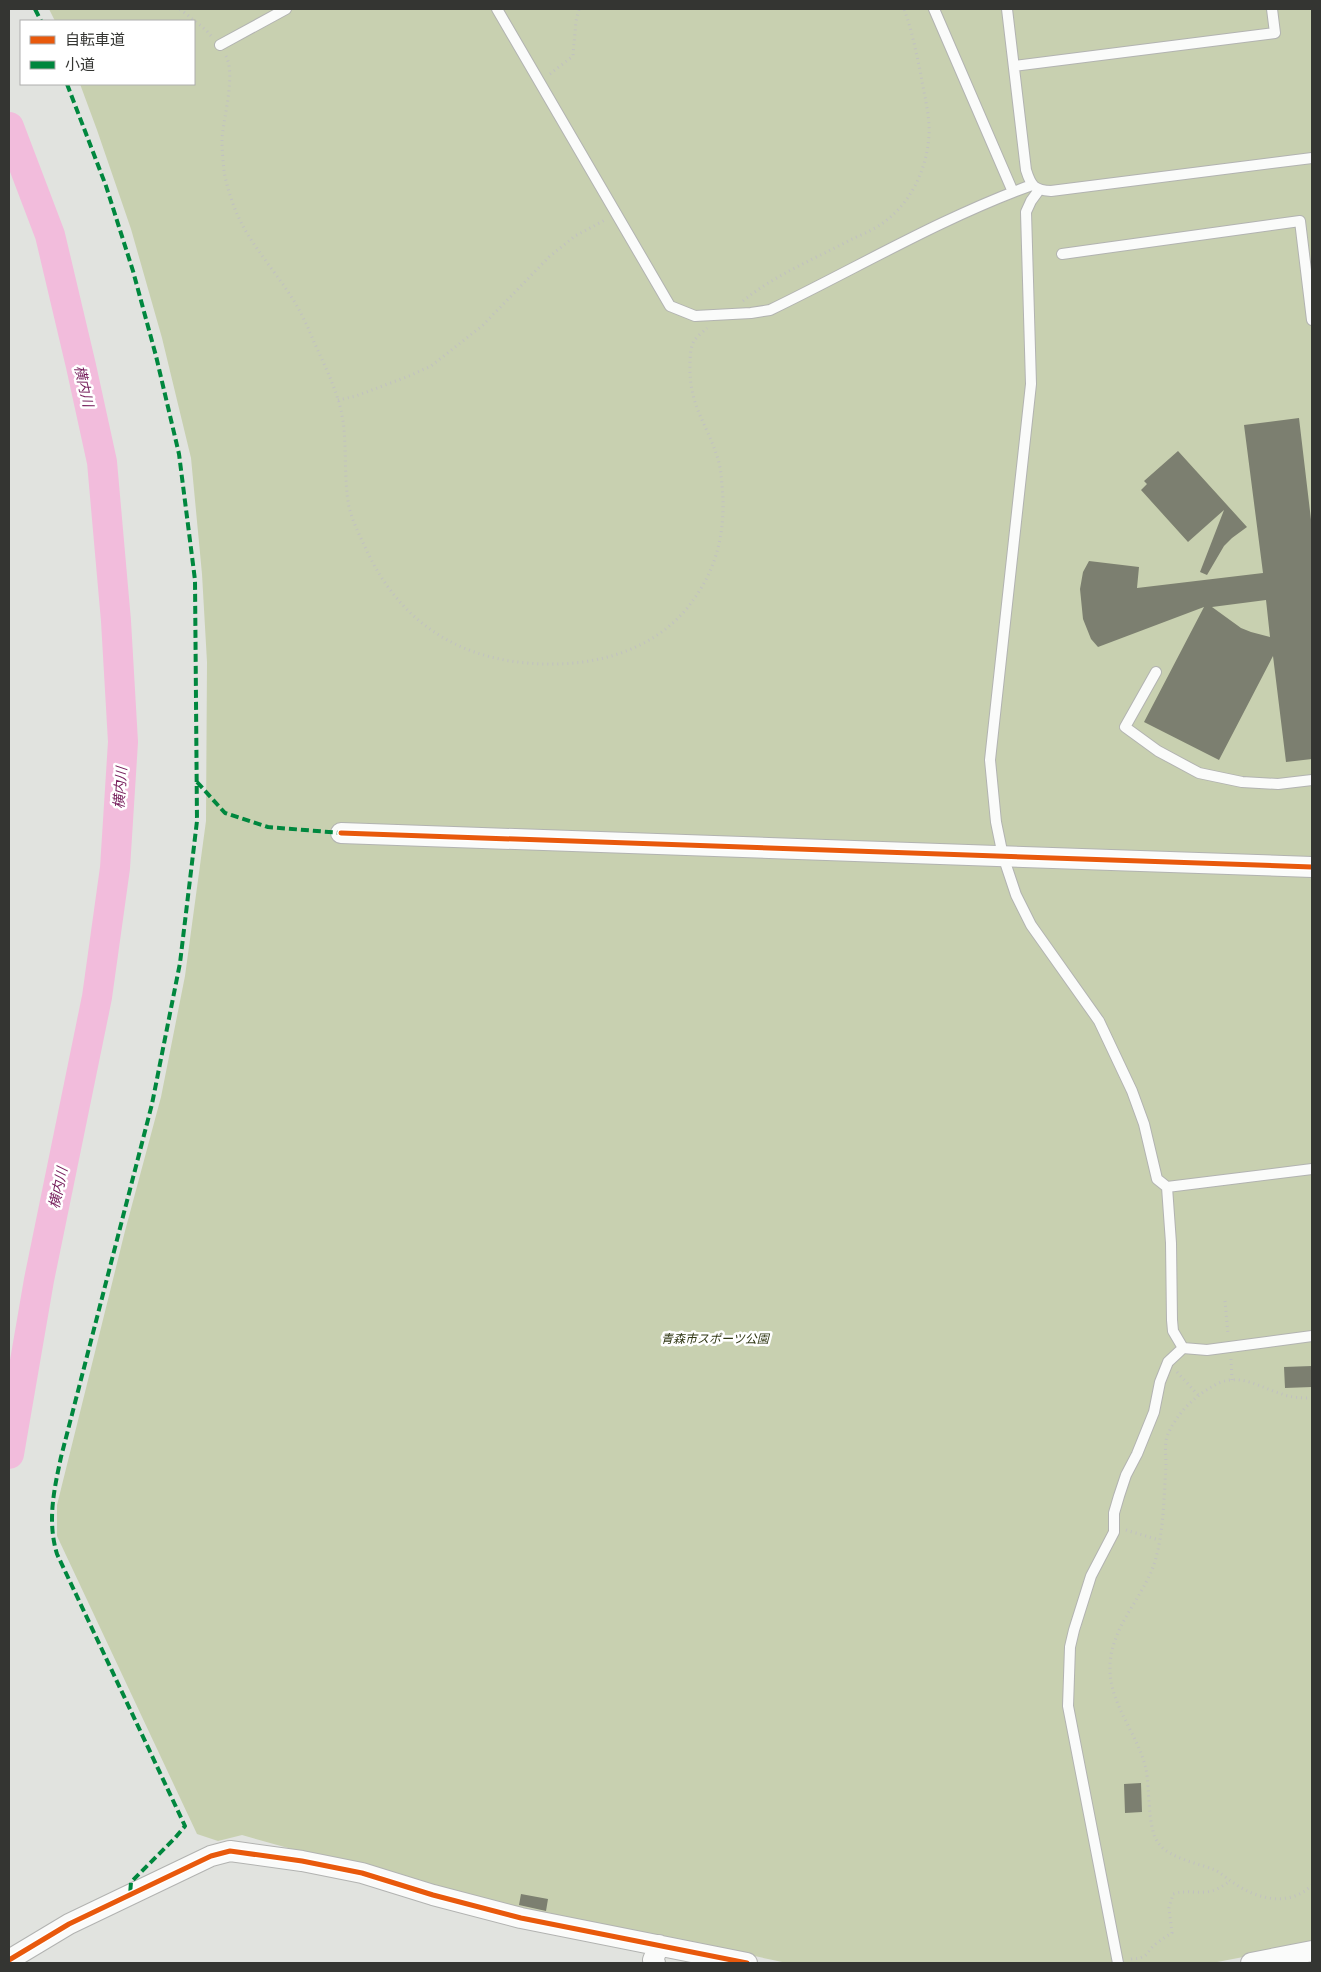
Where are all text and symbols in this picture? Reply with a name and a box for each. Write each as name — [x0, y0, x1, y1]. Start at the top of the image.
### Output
legend — [20, 20, 195, 85]
text: 自転車道 — [65, 30, 125, 49]
text: 小道 — [65, 55, 95, 74]
water label: 横内川 — [71, 364, 98, 410]
water label: 横内川 — [110, 764, 131, 810]
water label: 横内川 — [45, 1164, 72, 1210]
park label: 青森市スポーツ公園 — [661, 1331, 771, 1346]

